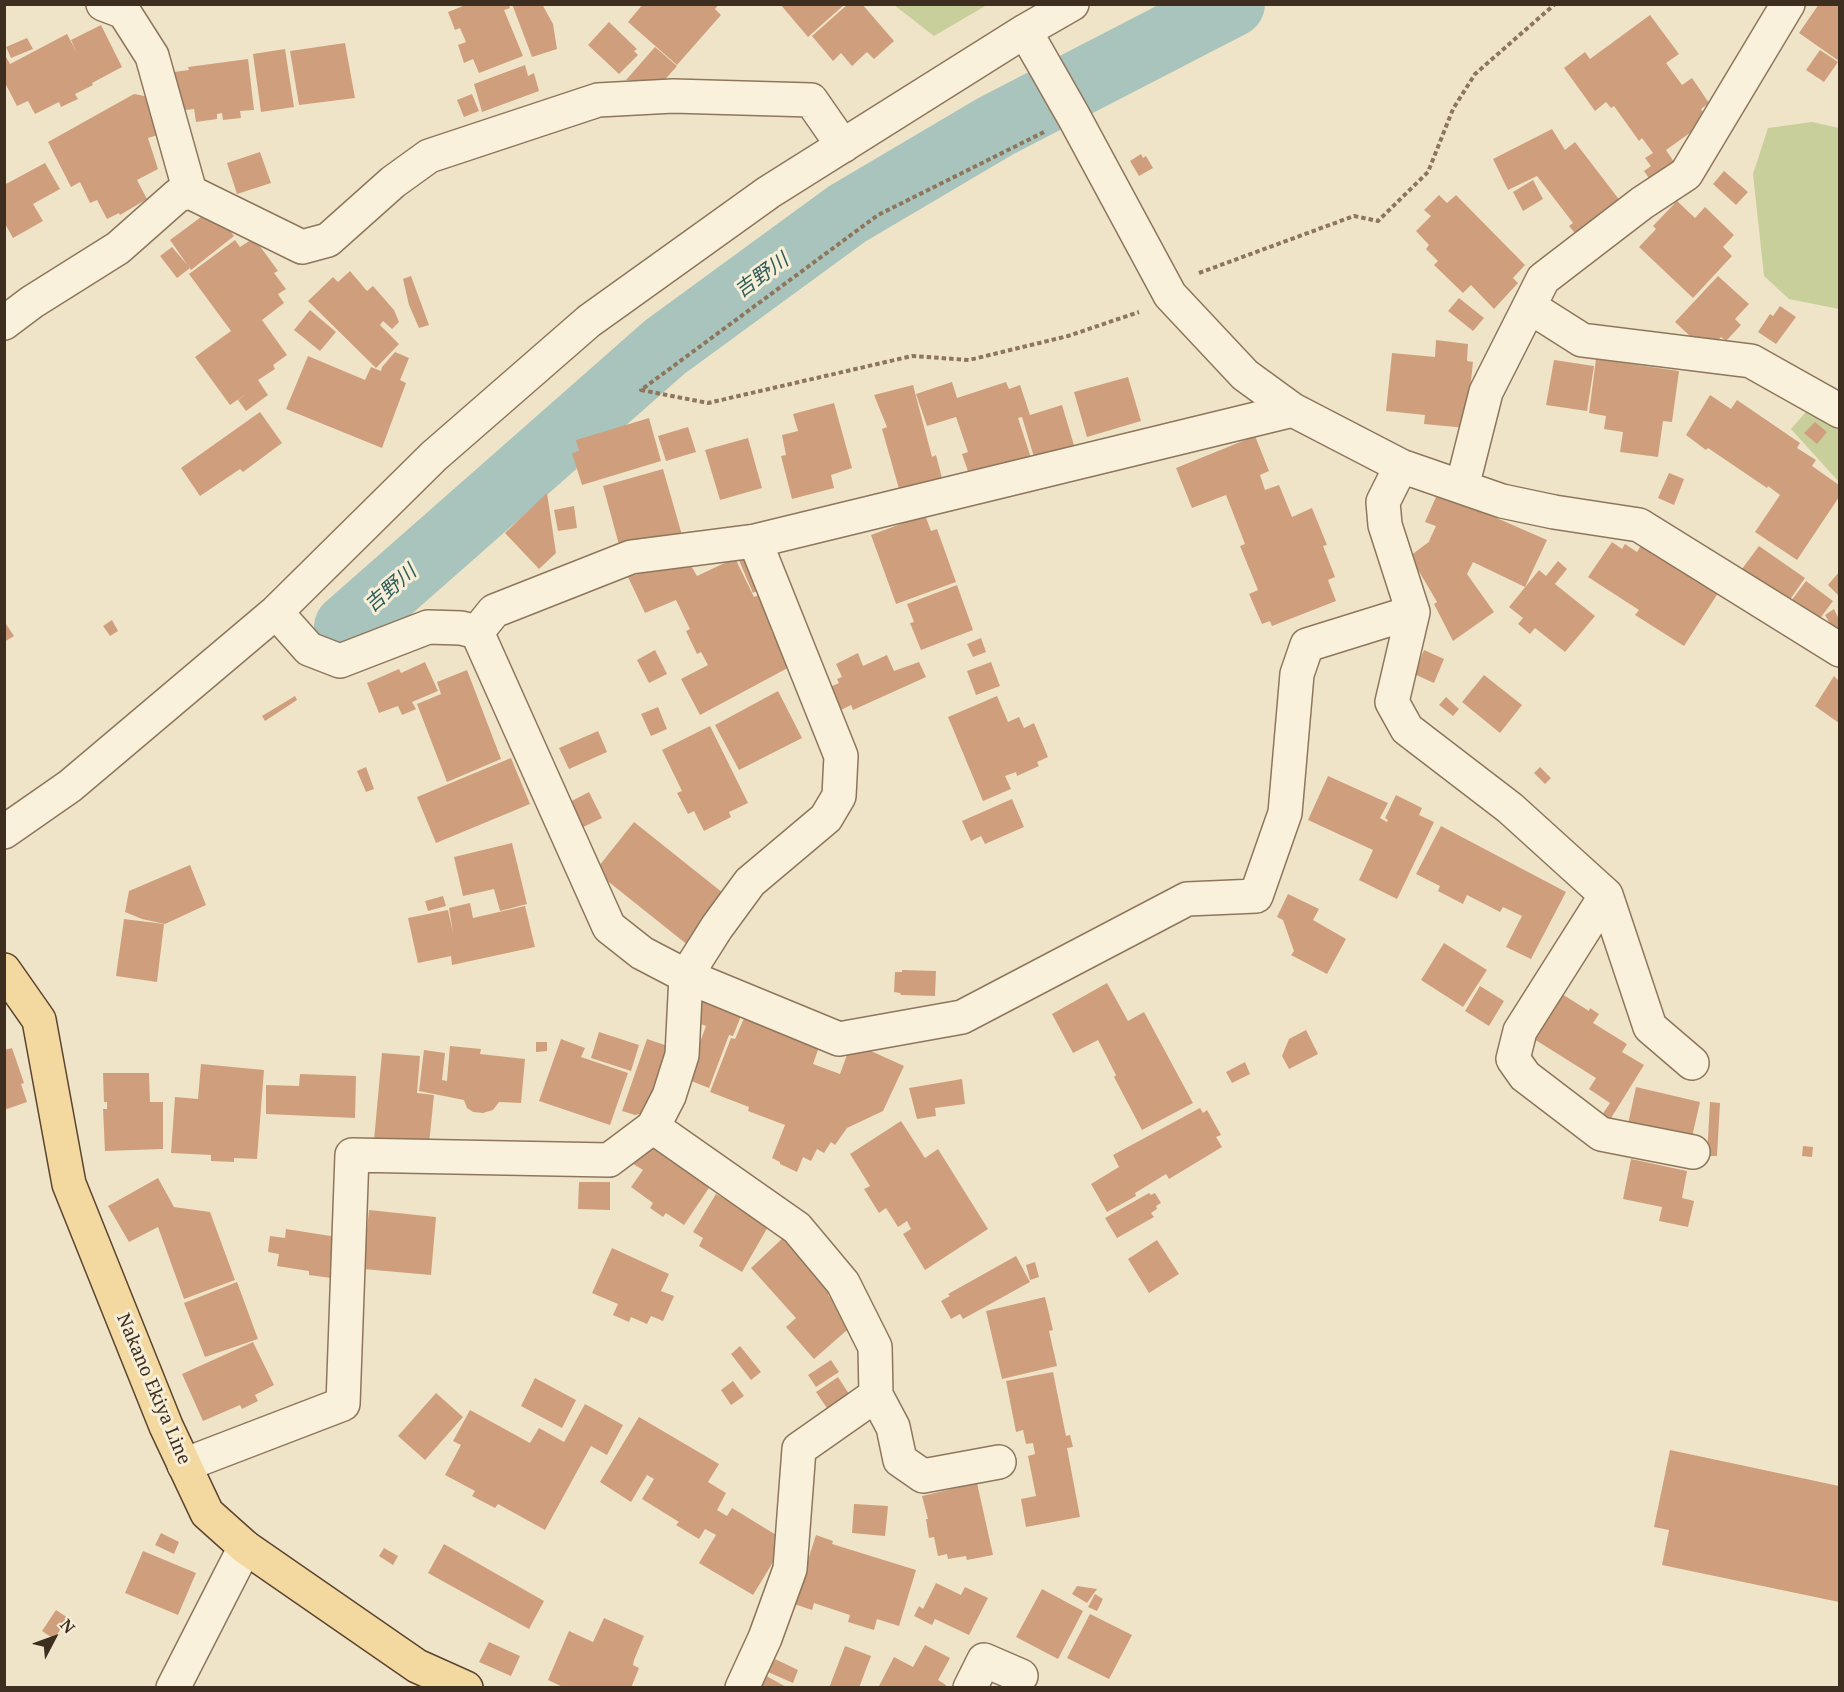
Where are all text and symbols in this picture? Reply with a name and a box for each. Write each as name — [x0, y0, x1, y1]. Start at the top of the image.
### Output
water label: 吉野川 — [731, 249, 793, 303]
water label: 吉野川 — [360, 560, 422, 618]
street label: Nakano Ekiya Line — [111, 1310, 195, 1468]
north arrow — [24, 1608, 84, 1668]
text: N — [55, 1614, 80, 1638]

